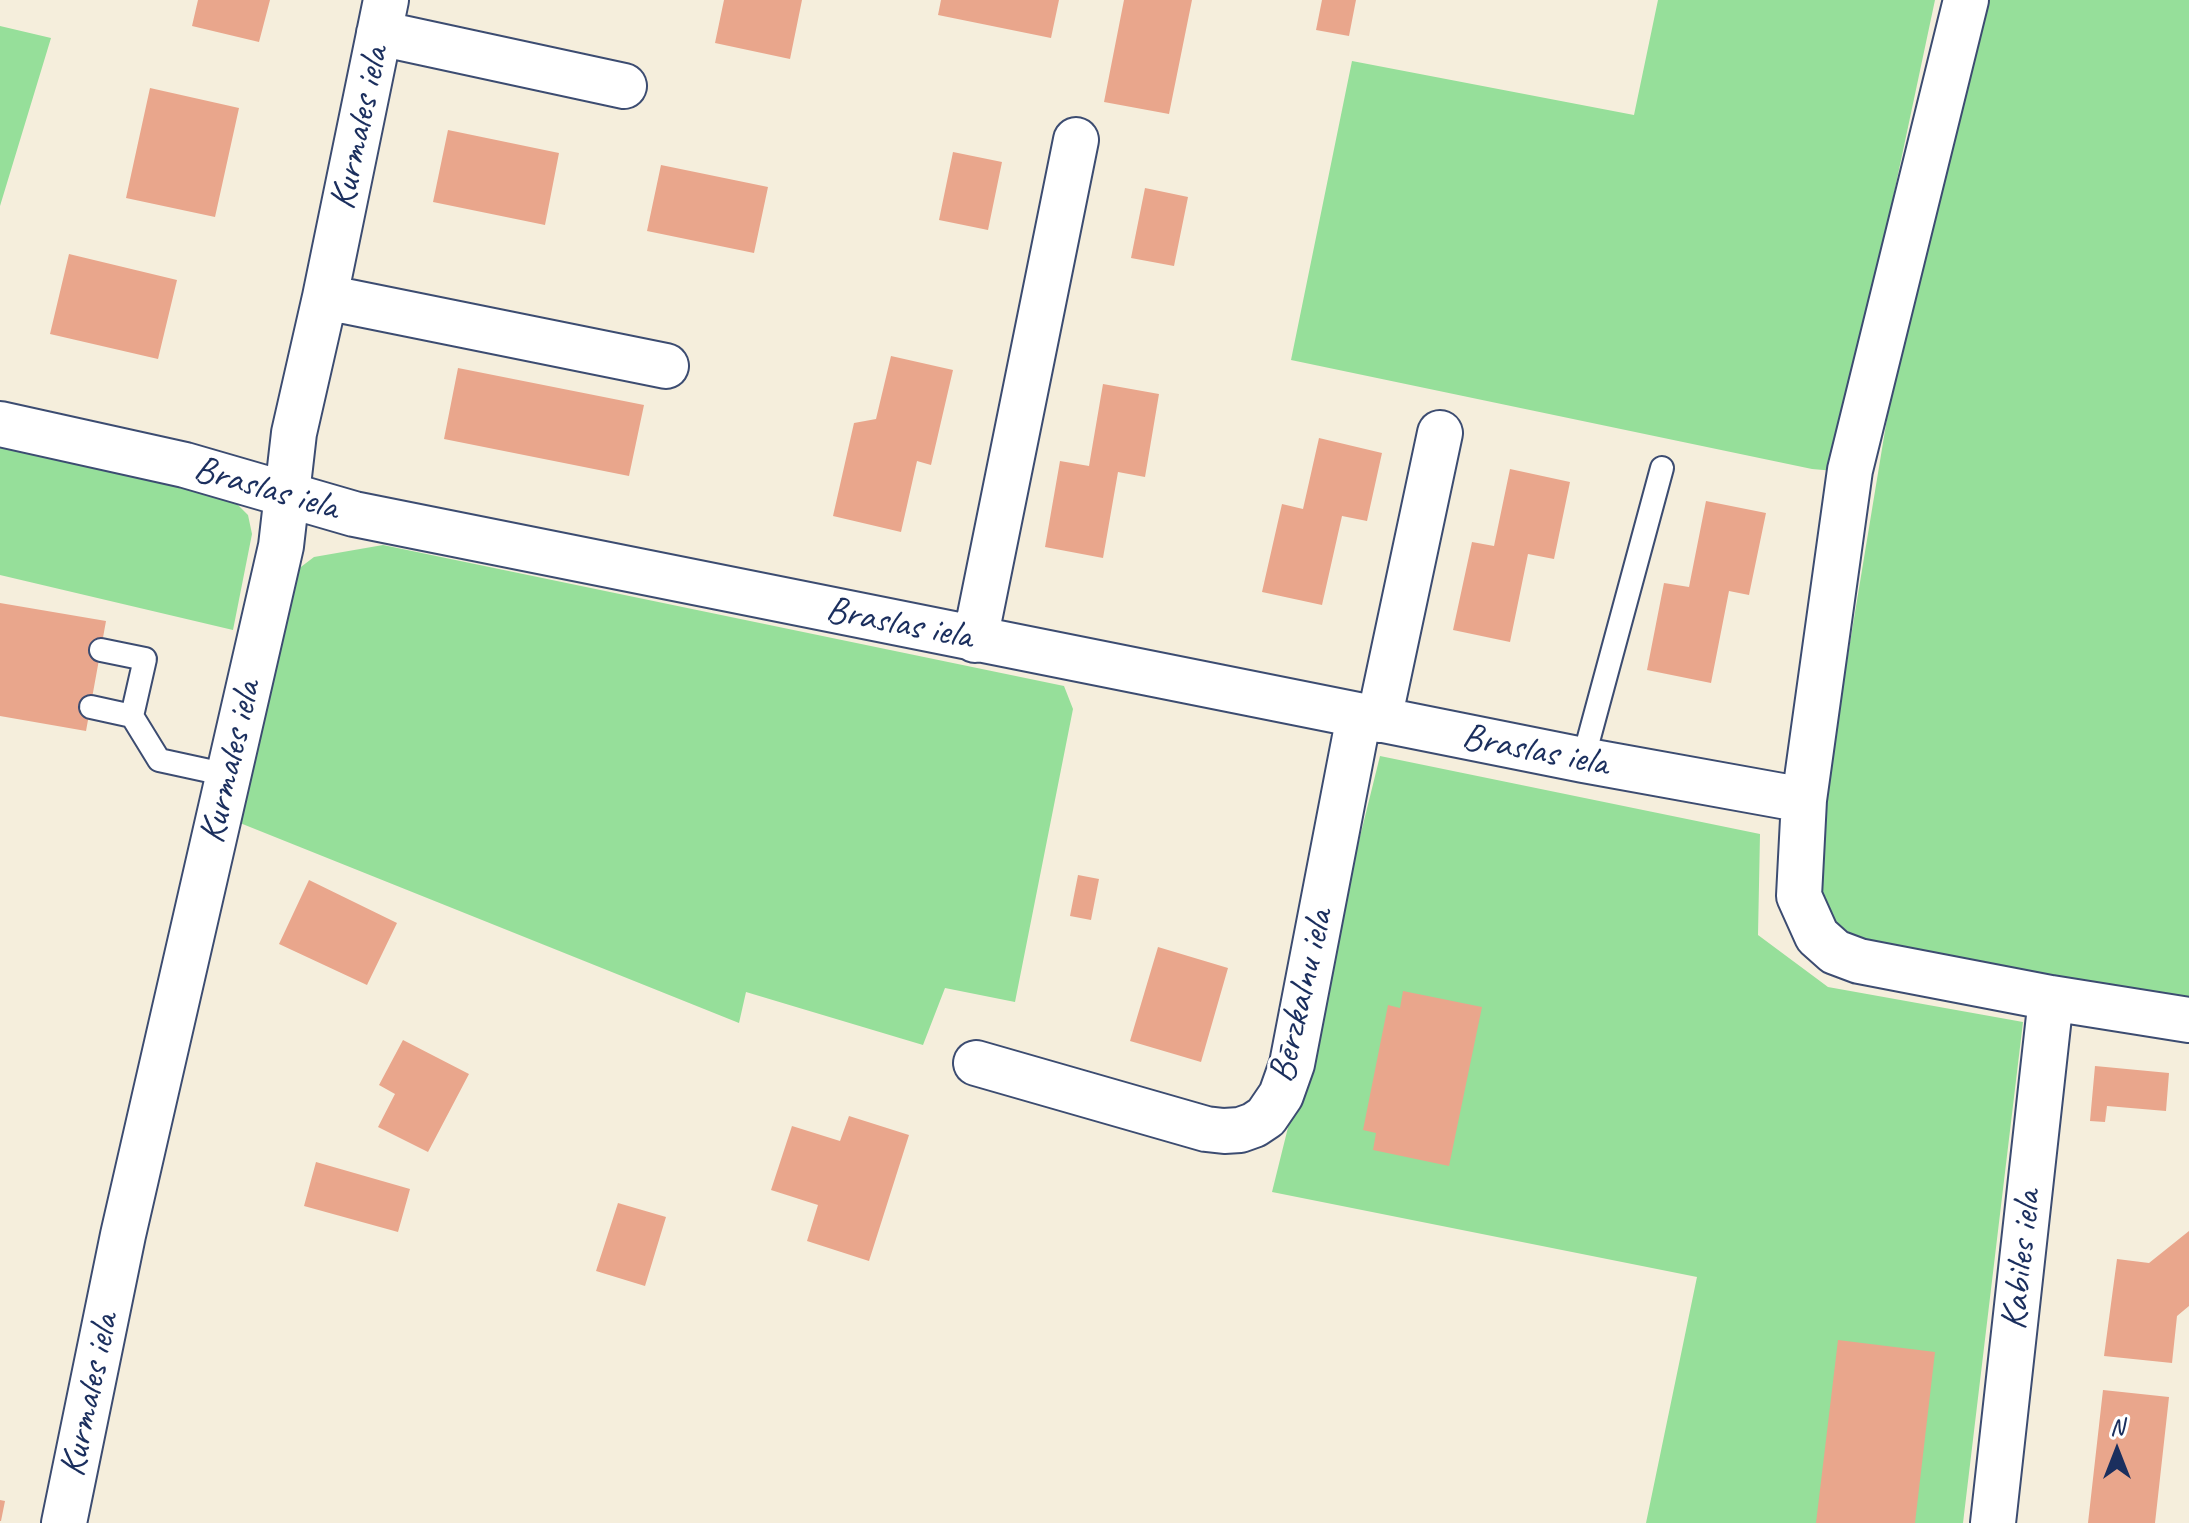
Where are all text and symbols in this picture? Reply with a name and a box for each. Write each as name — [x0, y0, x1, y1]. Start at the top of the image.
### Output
street label: Kurmales iela — [321, 42, 399, 214]
street label: Braslas iela — [189, 447, 343, 531]
street label: Braslas iela — [822, 587, 976, 661]
street label: Kurmales iela — [190, 676, 272, 848]
street label: Braslas iela — [1458, 714, 1612, 788]
street label: Bērzkalnu iela — [1260, 905, 1344, 1087]
street label: Kabiles iela — [1992, 1188, 2052, 1332]
street label: Kurmales iela — [51, 1309, 129, 1481]
north arrow — [2077, 1411, 2157, 1491]
text: N — [2110, 1413, 2124, 1441]

